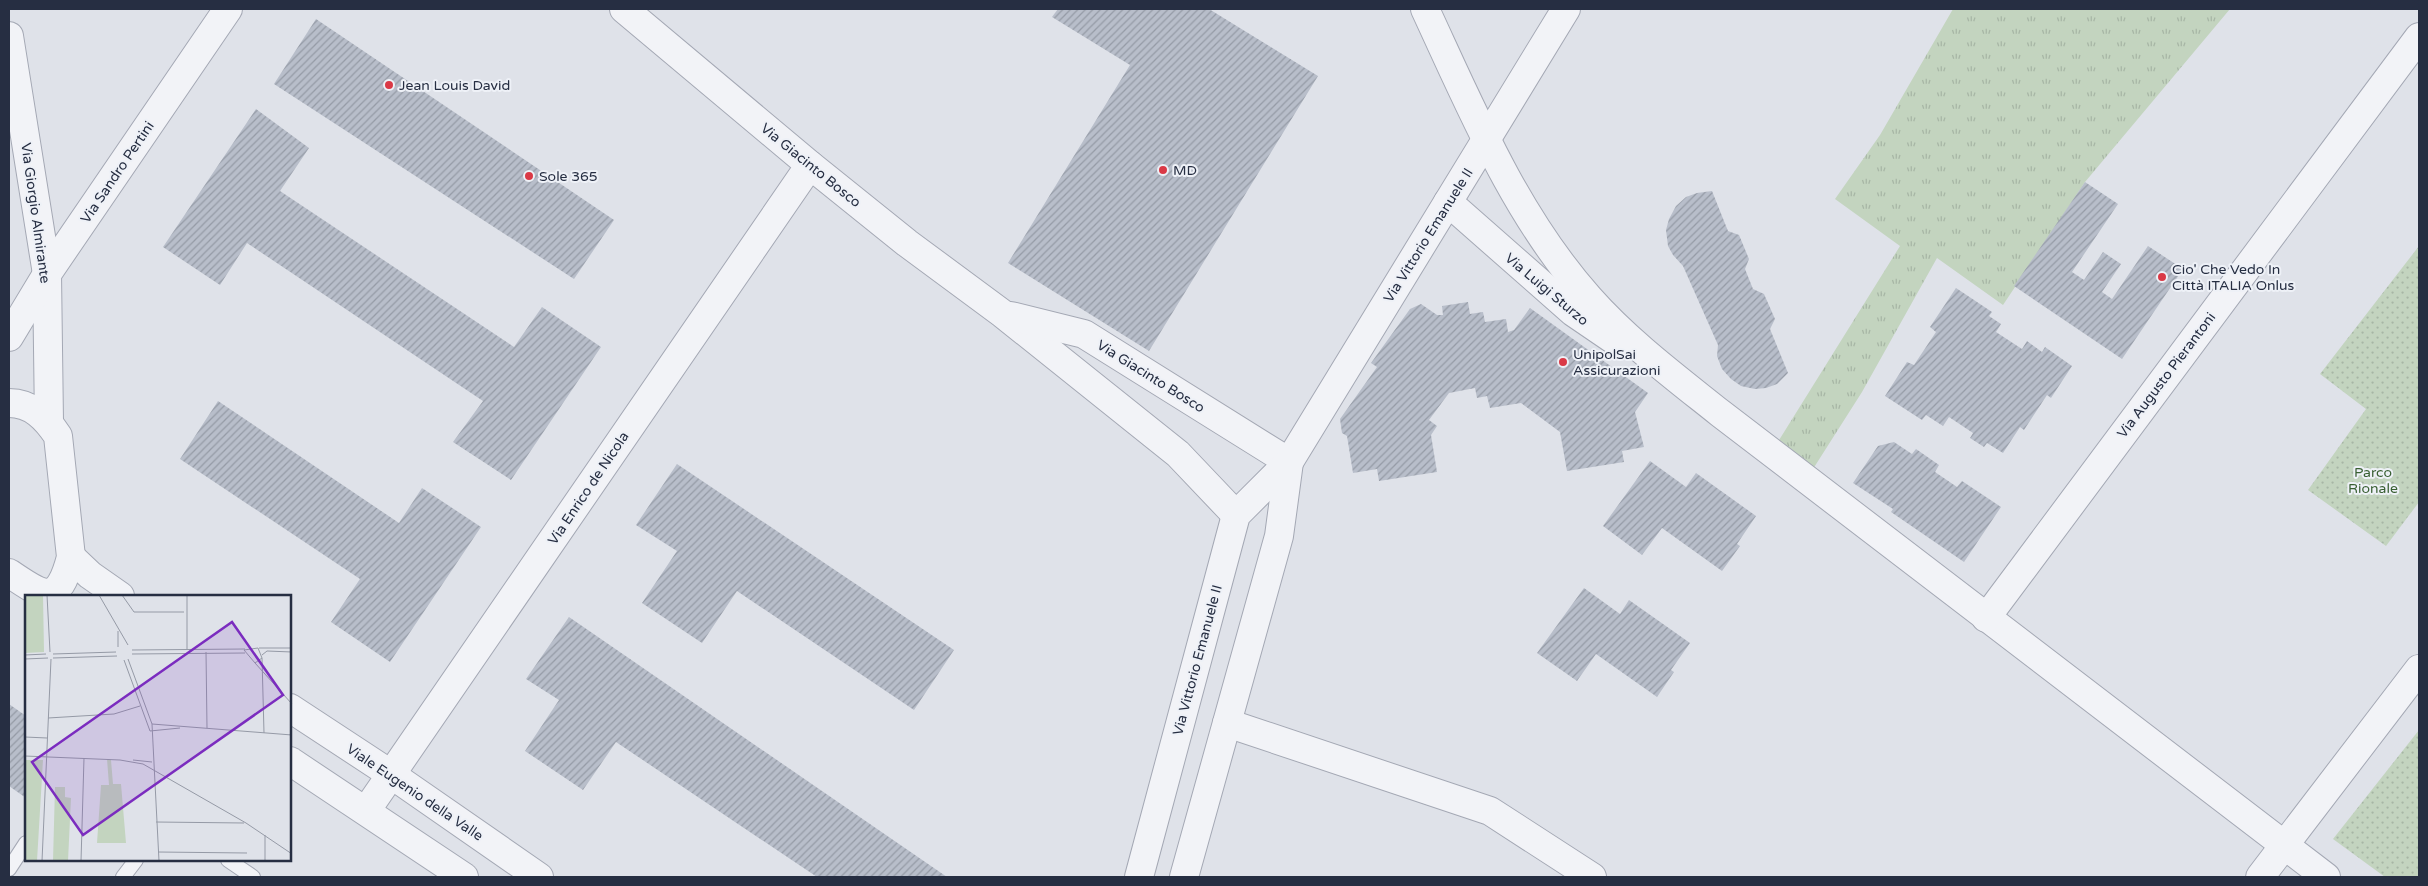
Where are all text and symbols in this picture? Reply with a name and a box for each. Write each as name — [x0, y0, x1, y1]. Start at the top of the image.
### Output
place label: Jean Louis David — [399, 77, 510, 94]
marker: Jean Louis David — [383, 79, 395, 91]
street label: Via Sandro Pertini — [77, 118, 158, 226]
street label: Via Giacinto Bosco — [757, 120, 864, 211]
street label: Via Giorgio Almirante — [17, 142, 54, 284]
place label: MD — [1173, 162, 1197, 179]
marker: MD — [1157, 164, 1169, 176]
street label: Via Vittorio Emanuele II — [1380, 165, 1477, 306]
place label: Sole 365 — [539, 168, 598, 185]
marker: Sole 365 — [523, 170, 535, 182]
street label: Via Luigi Sturzo — [1502, 250, 1592, 329]
place label: Cio' Che Vedo In Città ITALIA Onlus — [2172, 261, 2294, 294]
marker: Cio' Che Vedo In Città ITALIA Onlus — [2156, 271, 2168, 283]
street label: Via Augusto Pierantoni — [2114, 309, 2219, 441]
street label: Via Giacinto Bosco — [1094, 336, 1208, 416]
place label: UnipolSai Assicurazioni — [1573, 346, 1661, 379]
marker: UnipolSai Assicurazioni — [1557, 356, 1569, 368]
street label: Via Enrico de Nicola — [544, 429, 633, 548]
park label: Parco Rionale — [2348, 464, 2398, 497]
street label: Via Vittorio Emanuele II — [1169, 583, 1226, 737]
inset map — [25, 595, 291, 861]
street label: Viale Eugenio della Valle — [343, 740, 486, 845]

